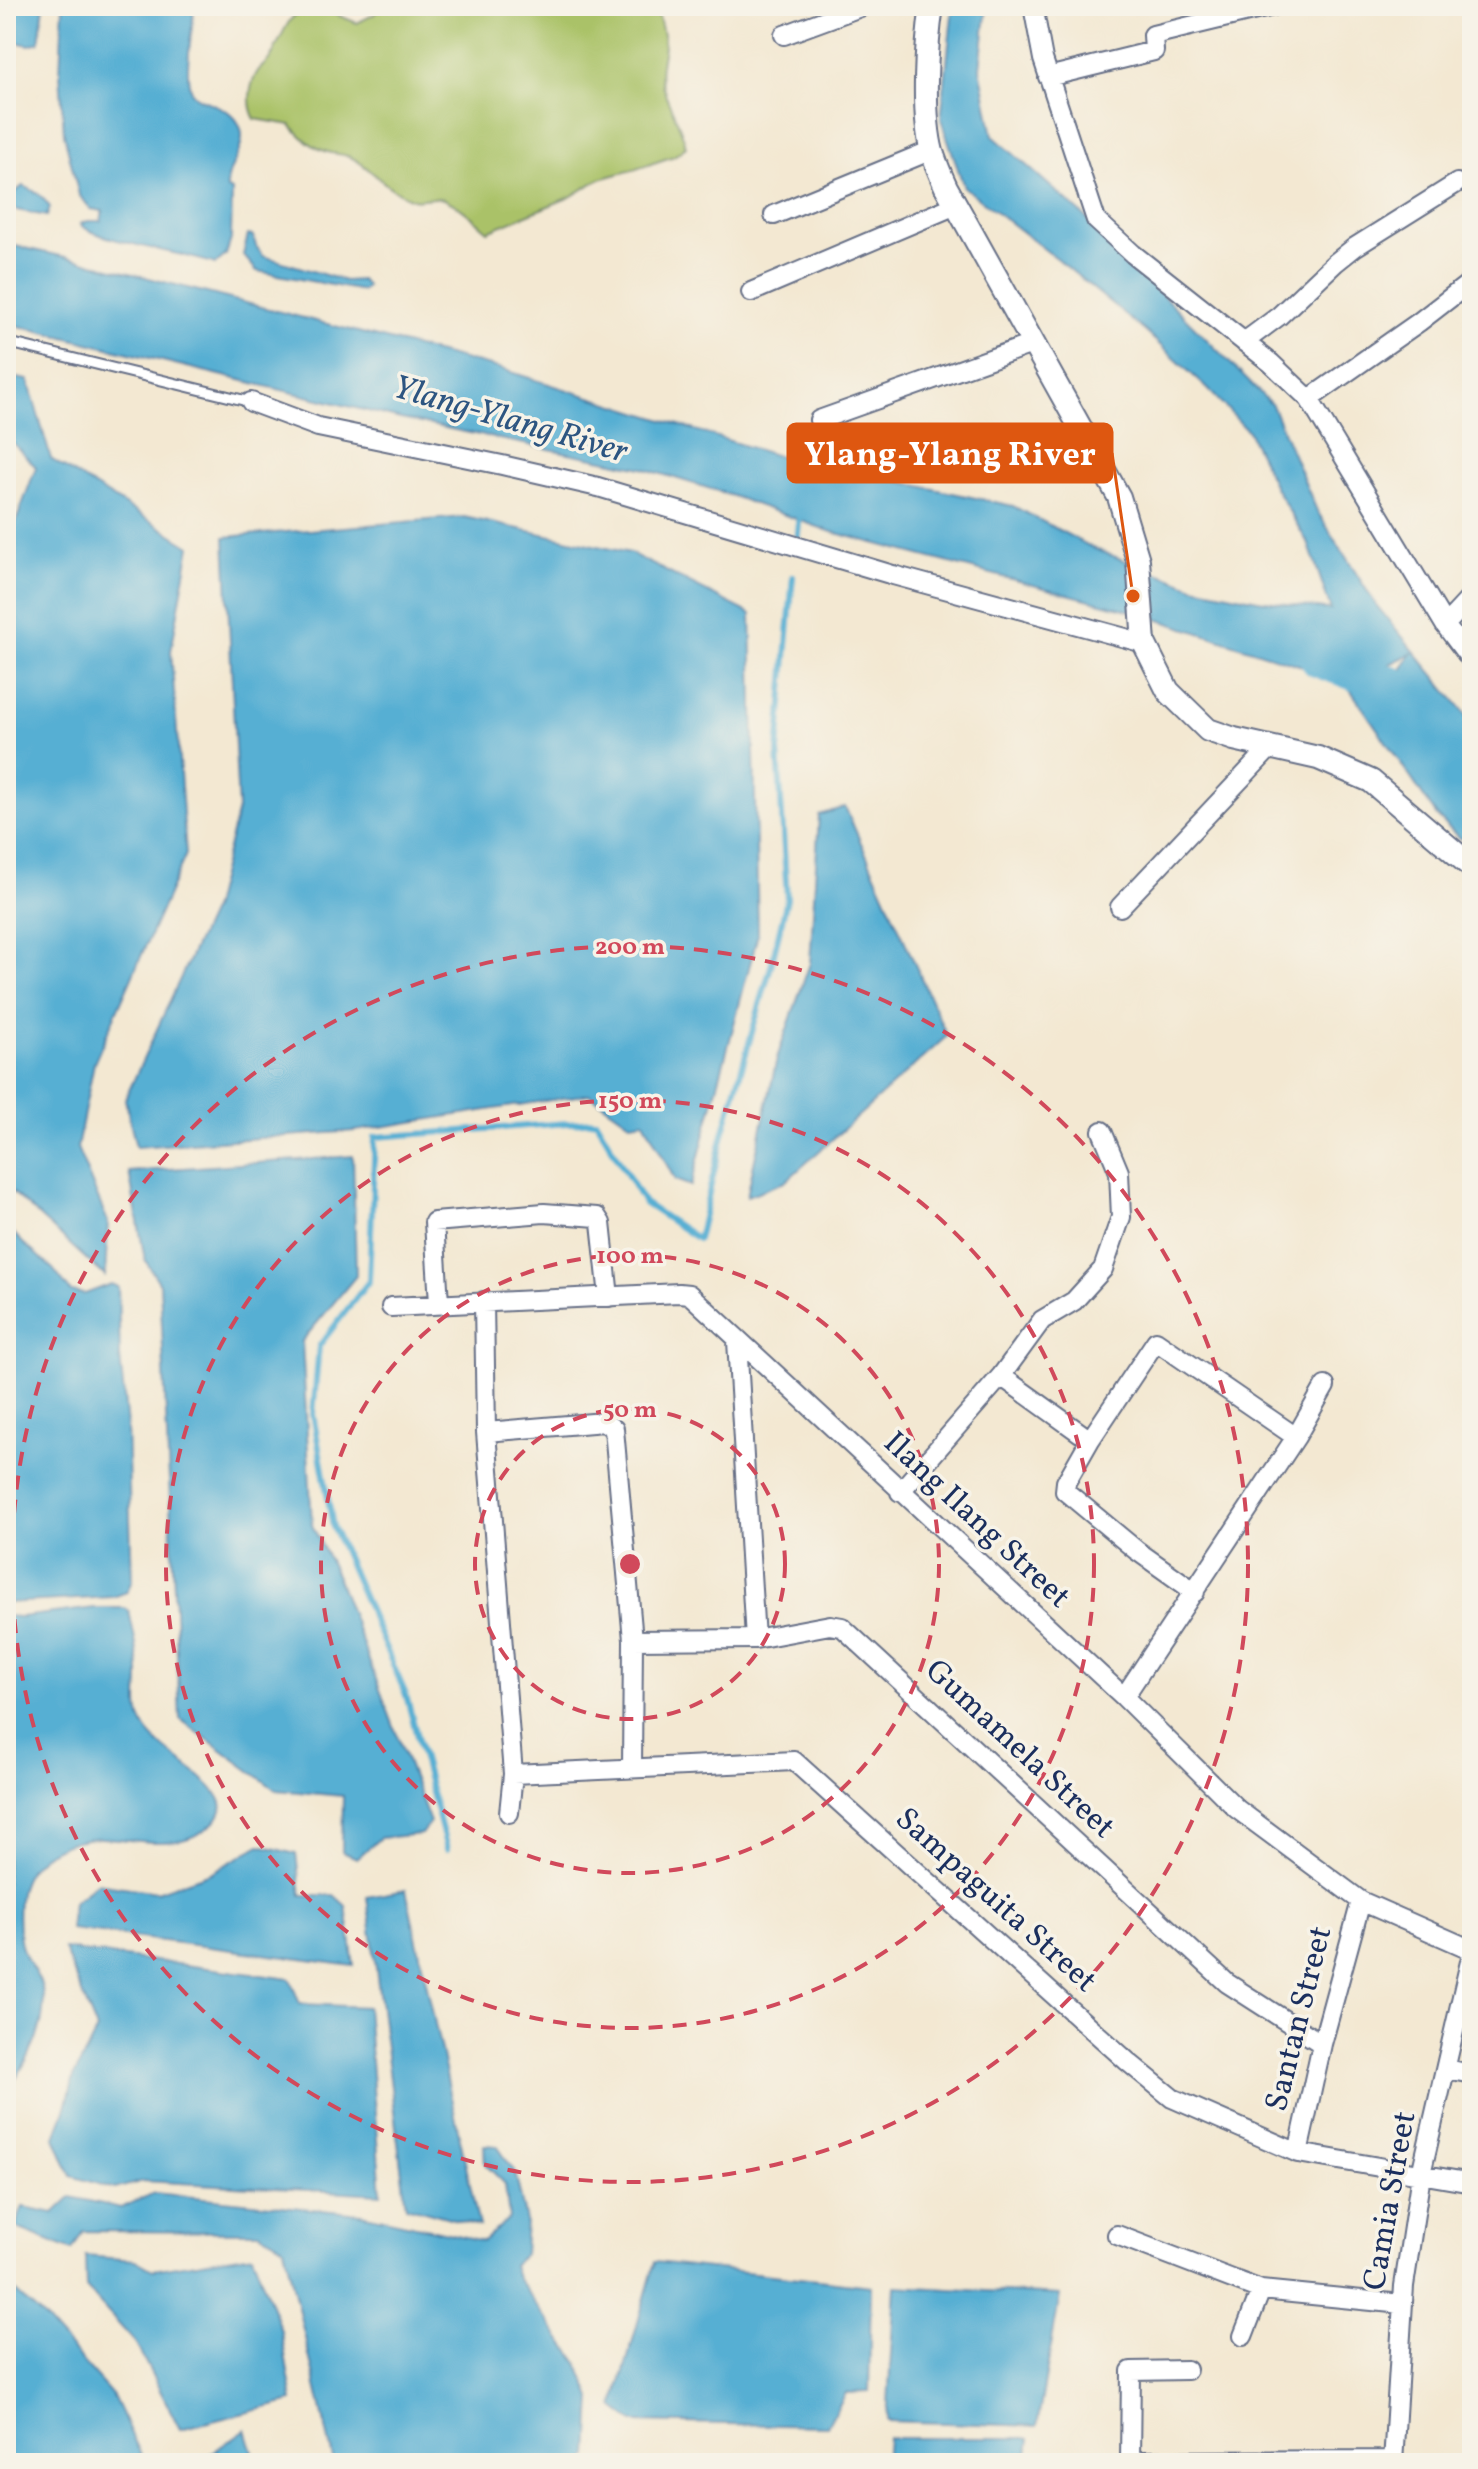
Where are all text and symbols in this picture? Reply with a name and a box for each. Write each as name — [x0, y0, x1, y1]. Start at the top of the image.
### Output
water label: Ylang-Ylang River — [387, 365, 633, 477]
callout: Ylang-Ylang River — [788, 424, 1112, 482]
text: Ylang-Ylang River — [804, 433, 1096, 480]
text: 200 m — [595, 931, 665, 965]
text: 150 m — [598, 1085, 662, 1119]
text: 100 m — [596, 1240, 664, 1274]
text: 50 m — [603, 1394, 657, 1428]
street label: Ilang Ilang Street — [873, 1423, 1079, 1619]
centre of rings — [616, 1550, 644, 1578]
street label: Gumamela Street — [914, 1650, 1124, 1850]
street label: Sampaguita Street — [885, 1798, 1105, 2004]
street label: Santan Street — [1256, 1922, 1344, 2116]
street label: Camia Street — [1354, 2108, 1428, 2294]

